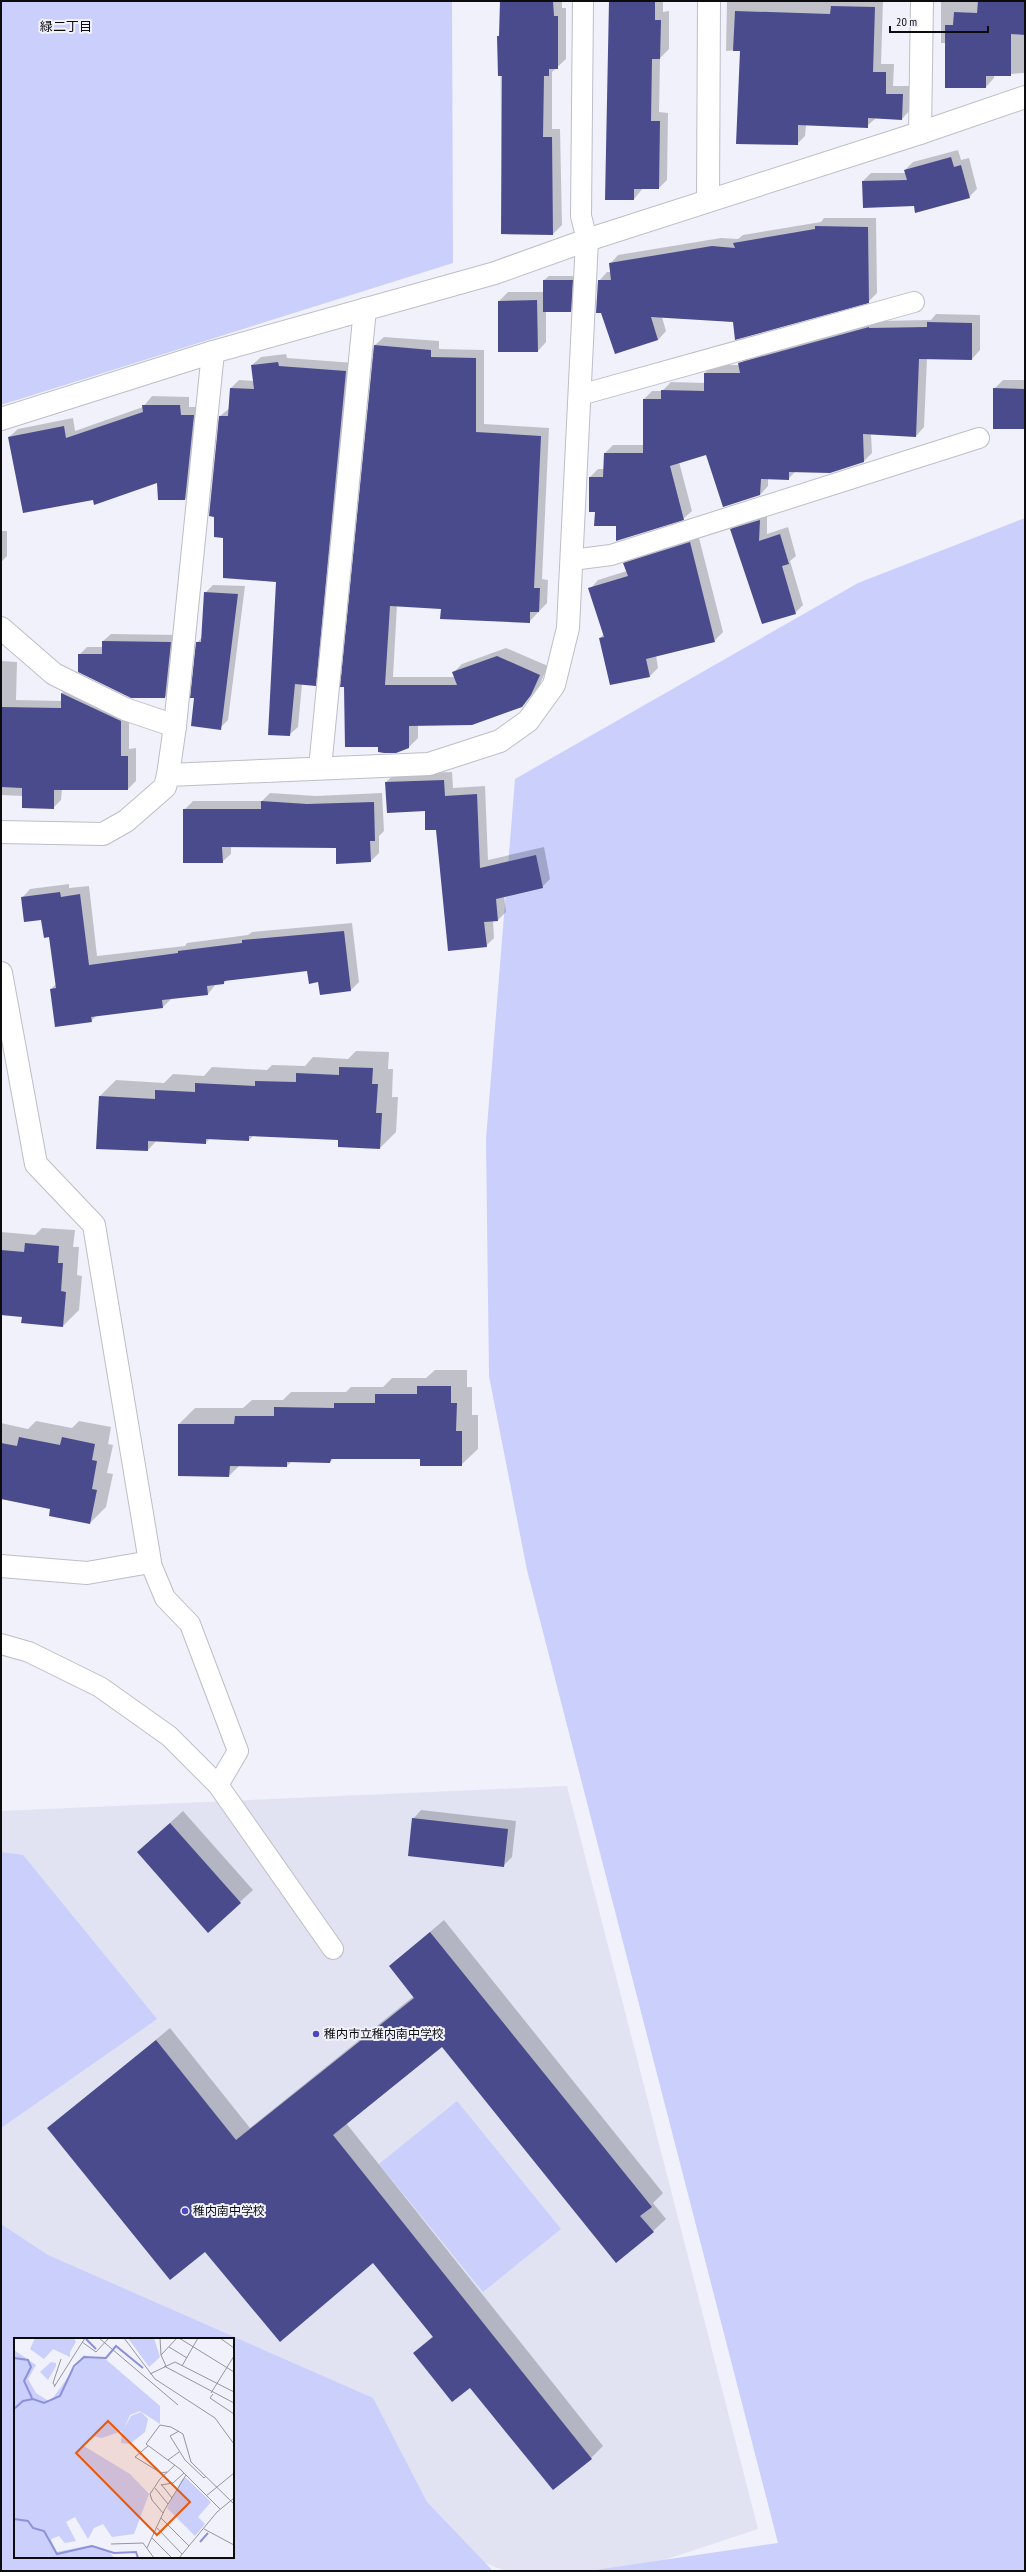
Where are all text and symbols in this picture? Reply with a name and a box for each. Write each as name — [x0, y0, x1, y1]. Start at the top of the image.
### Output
scale bar — [890, 8, 988, 34]
text: 20 m — [896, 14, 917, 29]
district label: 緑二丁目 — [40, 18, 92, 35]
place label: 稚内市立稚内南中学校 — [324, 2026, 444, 2041]
marker: 稚内市立稚内南中学校 — [311, 2029, 321, 2039]
place label: 稚内南中学校 — [193, 2203, 265, 2218]
marker: 稚内南中学校 — [180, 2206, 190, 2216]
inset map — [14, 2338, 234, 2558]

